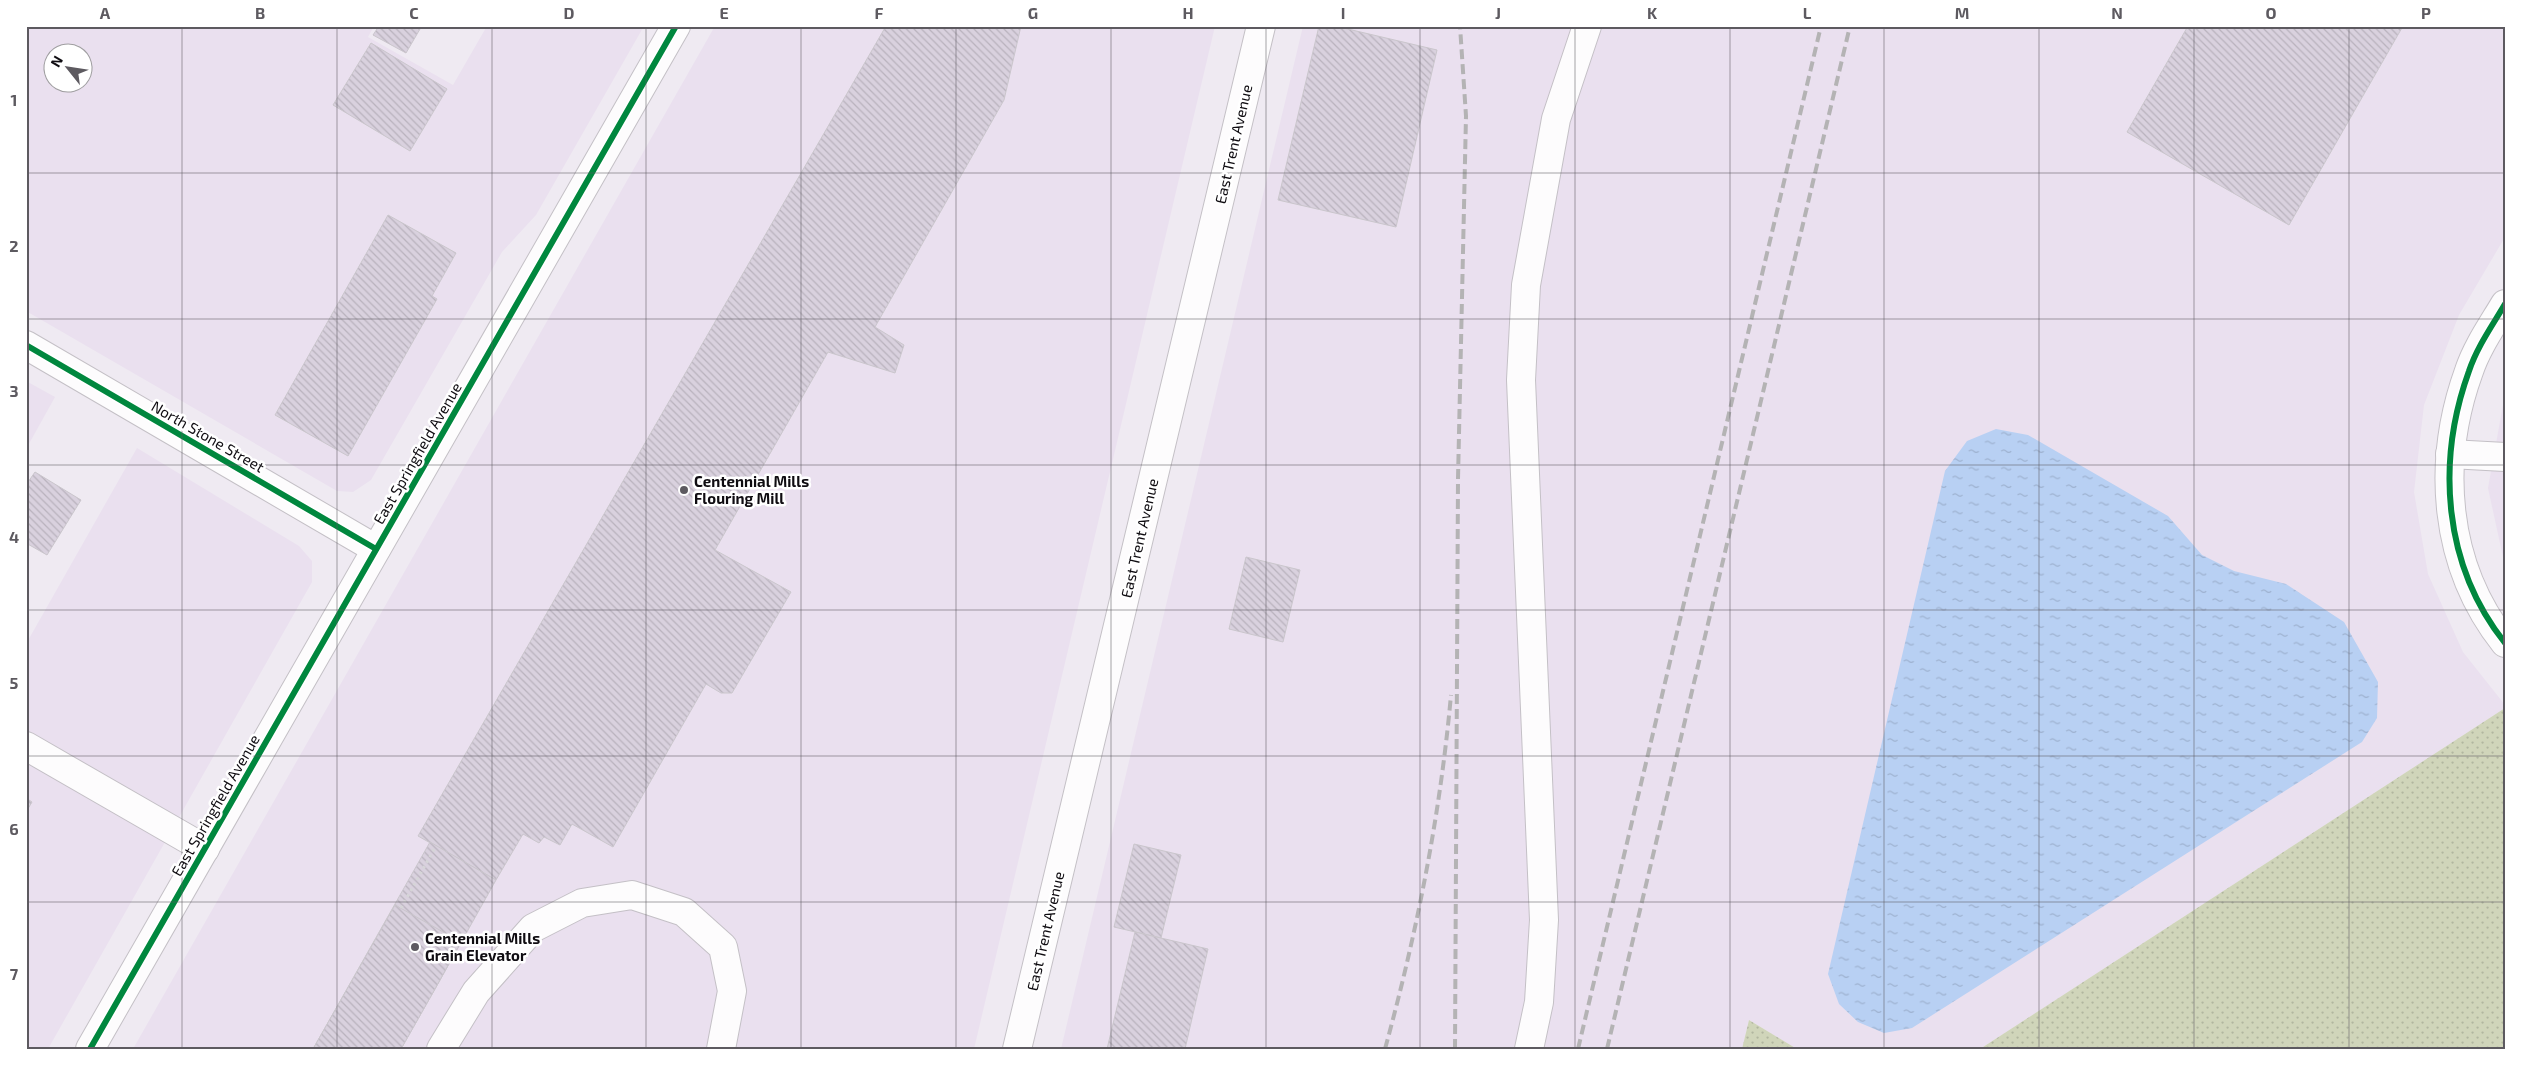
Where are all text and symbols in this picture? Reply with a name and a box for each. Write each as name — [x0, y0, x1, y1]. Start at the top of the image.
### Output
text: A — [100, 3, 111, 22]
text: B — [255, 3, 265, 22]
text: C — [409, 3, 419, 22]
text: D — [564, 3, 575, 22]
text: E — [719, 3, 729, 22]
text: F — [875, 3, 884, 22]
text: G — [1028, 3, 1038, 22]
text: H — [1182, 3, 1194, 22]
text: I — [1341, 3, 1345, 22]
text: J — [1495, 3, 1501, 22]
text: K — [1647, 3, 1658, 22]
text: L — [1803, 3, 1812, 22]
text: M — [1955, 3, 1969, 22]
text: N — [2111, 3, 2123, 22]
text: O — [2265, 3, 2277, 22]
text: P — [2421, 3, 2431, 22]
north arrow — [42, 42, 92, 92]
text: N — [46, 53, 66, 70]
street label: East Trent Avenue — [1211, 83, 1255, 205]
text: 1 — [11, 90, 17, 109]
text: 2 — [9, 236, 19, 255]
street label: East Springfield Avenue — [369, 379, 465, 527]
text: 3 — [9, 381, 19, 400]
street label: North Stone Street — [148, 396, 268, 476]
place label: Centennial Mills Flouring Mill — [694, 472, 809, 507]
street label: East Trent Avenue — [1117, 477, 1161, 599]
marker: Centennial Mills Flouring Mill — [678, 484, 690, 496]
text: 4 — [9, 527, 19, 546]
text: 5 — [10, 673, 19, 692]
street label: East Springfield Avenue — [167, 731, 263, 879]
text: 6 — [9, 819, 19, 838]
street label: East Trent Avenue — [1023, 870, 1067, 992]
place label: Centennial Mills Grain Elevator — [425, 929, 540, 964]
marker: Centennial Mills Grain Elevator — [409, 941, 421, 953]
text: 7 — [10, 964, 19, 983]

